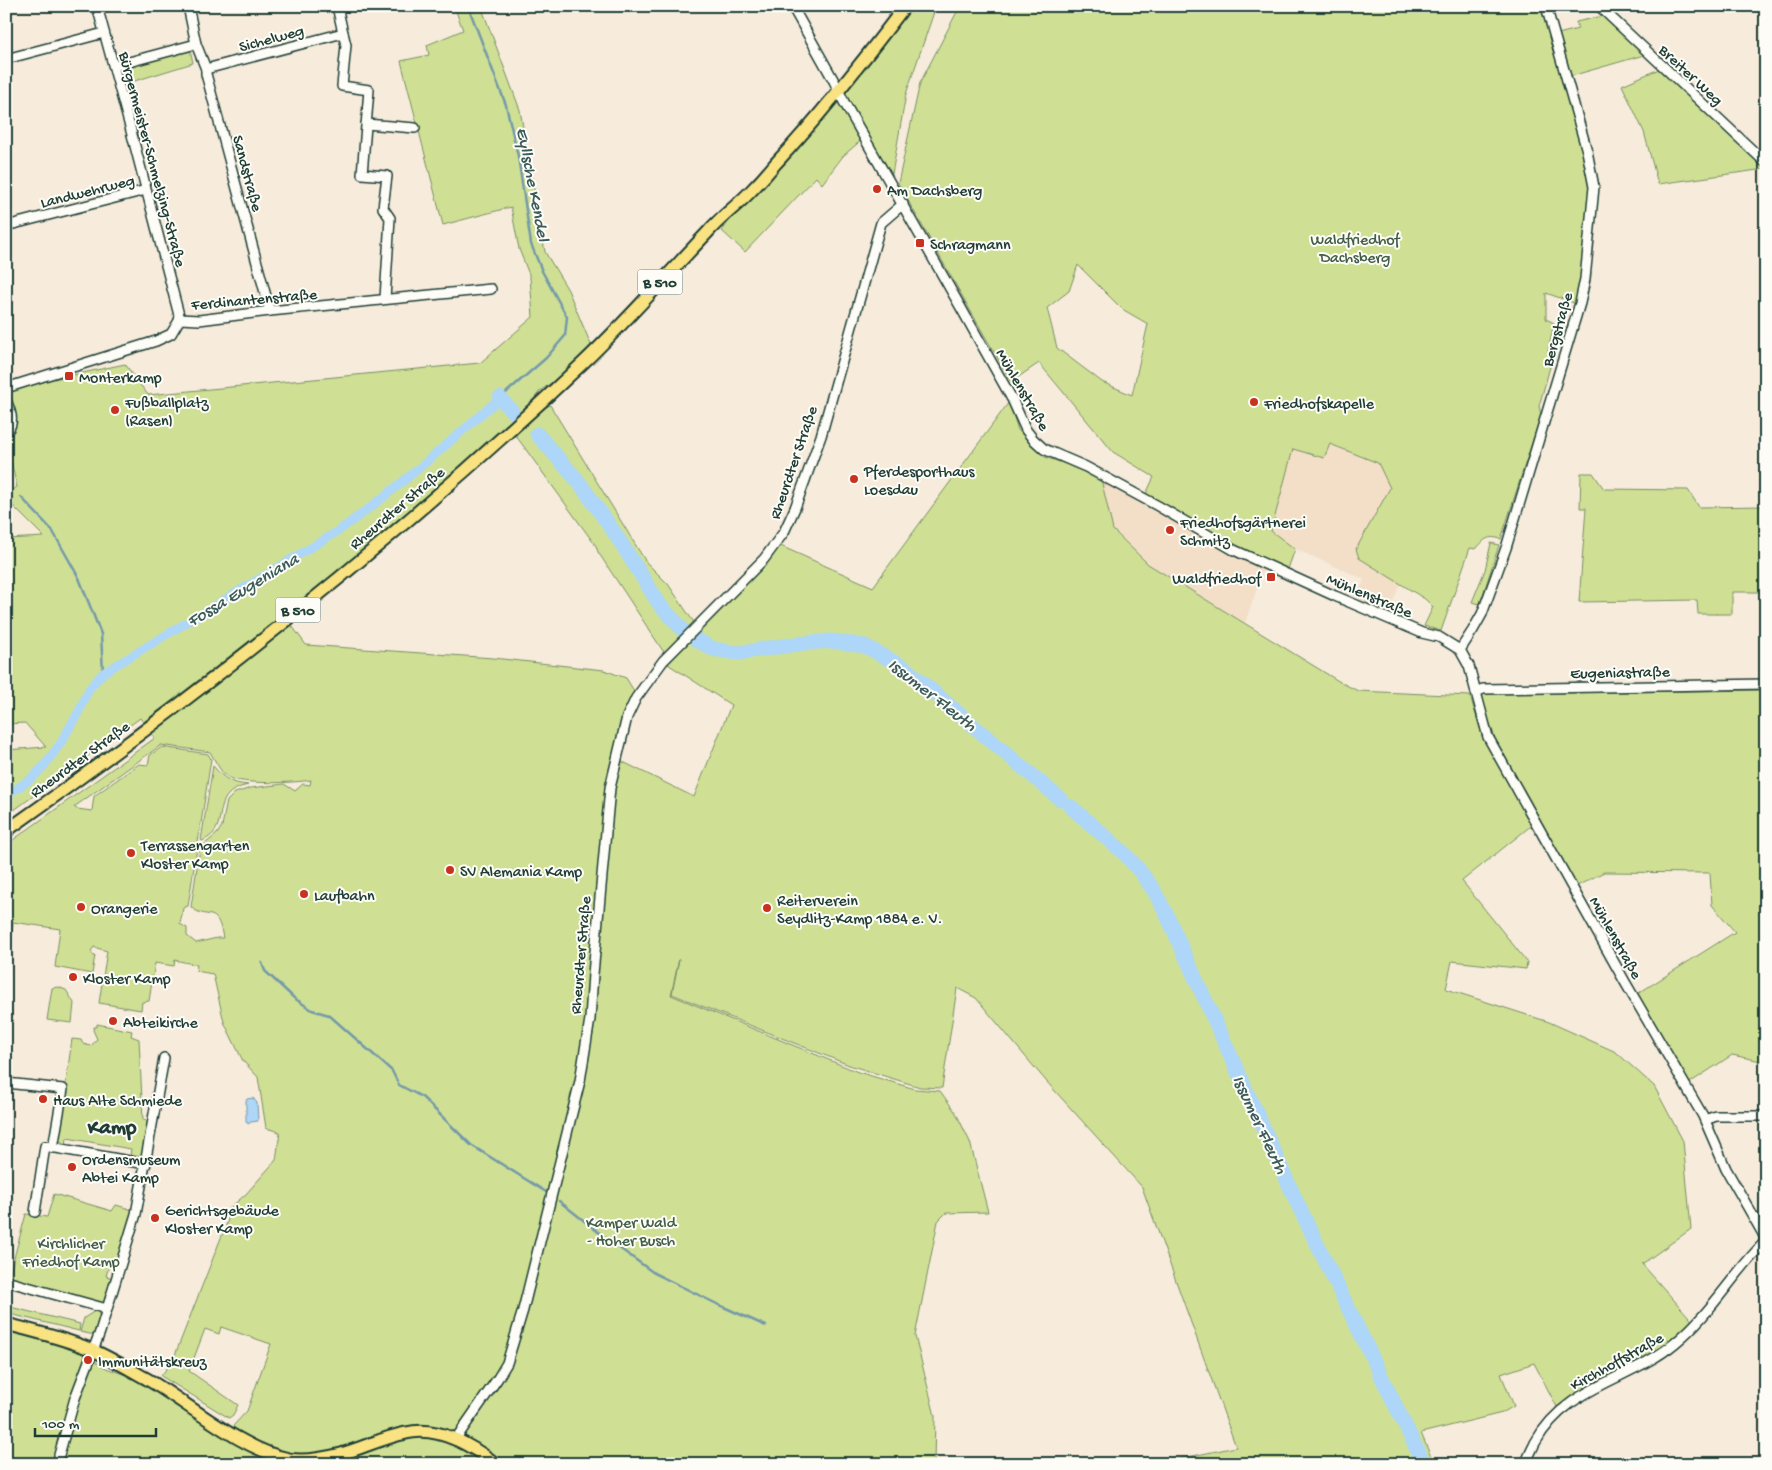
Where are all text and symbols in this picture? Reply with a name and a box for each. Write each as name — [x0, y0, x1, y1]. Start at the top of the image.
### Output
street label: Sichelweg — [237, 23, 306, 58]
street label: Breiter Weg — [1653, 41, 1726, 111]
street label: Bürgermeister-Schmelzing-Straße — [112, 49, 189, 270]
water label: Eyllsche Kendel — [510, 126, 553, 244]
street label: Sandstraße — [226, 134, 265, 215]
street label: Landwehrweg — [39, 173, 137, 214]
marker: Am Dachsberg — [871, 183, 883, 195]
place label: Am Dachsberg — [887, 183, 982, 202]
park label: Waldfriedhof Dachsberg — [1311, 232, 1401, 269]
marker: Schragmann — [914, 237, 926, 249]
place label: Schragmann — [930, 237, 1011, 256]
road number: B 510 — [638, 270, 682, 294]
street label: Ferdinantenstraße — [190, 286, 319, 317]
street label: Bergstraße — [1539, 290, 1579, 370]
street label: Mühlenstraße — [990, 346, 1052, 436]
marker: Monterkamp — [63, 370, 75, 382]
place label: Monterkamp — [79, 370, 162, 389]
place label: Fußballplatz (Rasen) — [124, 395, 210, 432]
marker: Friedhofskapelle — [1248, 396, 1260, 408]
place label: Friedhofskapelle — [1263, 396, 1375, 415]
street label: Rheurdter Straße — [767, 403, 824, 522]
marker: Fußballplatz (Rasen) — [109, 404, 121, 416]
street label: Rheurdter Straße — [347, 464, 450, 555]
place label: Pferdesporthaus Loesdau — [863, 464, 976, 501]
marker: Pferdesporthaus Loesdau — [848, 473, 860, 485]
place label: Friedhofsgärtnerei Schmitz — [1179, 515, 1306, 552]
marker: Friedhofsgärtnerei Schmitz — [1164, 524, 1176, 536]
water label: Fossa Eugeniana — [184, 549, 304, 633]
place label: Waldfriedhof — [1172, 571, 1262, 590]
marker: Waldfriedhof — [1265, 571, 1277, 583]
street label: Mühlenstraße — [1323, 571, 1415, 624]
road number: B 510 — [276, 598, 320, 622]
water label: Issumer Fleuth — [883, 655, 980, 737]
street label: Eugeniastraße — [1570, 664, 1671, 685]
street label: Rheurdter Straße — [28, 718, 135, 803]
place label: Terrassengarten Kloster Kamp — [140, 838, 250, 875]
marker: Terrassengarten Kloster Kamp — [125, 847, 137, 859]
marker: SV Alemania Kamp — [444, 864, 456, 876]
place label: SV Alemania Kamp — [460, 864, 582, 883]
marker: Laufbahn — [298, 888, 310, 900]
place label: Laufbahn — [314, 888, 375, 907]
place label: Reiterverein Seydlitz-Kamp 1884 e. V. — [777, 893, 943, 930]
street label: Mühlenstraße — [1583, 894, 1645, 984]
street label: Rheurdter Straße — [568, 895, 597, 1015]
marker: Orangerie — [75, 901, 87, 913]
place label: Orangerie — [91, 901, 158, 920]
marker: Reiterverein Seydlitz-Kamp 1884 e. V. — [761, 902, 773, 914]
marker: Kloster Kamp — [67, 971, 79, 983]
place label: Kloster Kamp — [83, 971, 171, 990]
marker: Abteikirche — [107, 1015, 119, 1027]
place label: Abteikirche — [123, 1015, 198, 1034]
water label: Issumer Fleuth — [1227, 1072, 1291, 1178]
marker: Haus Alte Schmiede — [37, 1093, 49, 1105]
place label: Haus Alte Schmiede — [53, 1093, 183, 1112]
district label: Kamp — [87, 1117, 137, 1142]
place label: Ordensmuseum Abtei Kamp — [82, 1152, 181, 1189]
marker: Ordensmuseum Abtei Kamp — [66, 1161, 78, 1173]
place label: Gerichtsgebäude Kloster Kamp — [165, 1203, 280, 1240]
marker: Gerichtsgebäude Kloster Kamp — [149, 1212, 161, 1224]
park label: Kamper Wald - Hoher Busch — [586, 1215, 678, 1252]
park label: Kirchlicher Friedhof Kamp — [21, 1236, 120, 1273]
street label: Kirchhoffstraße — [1568, 1329, 1668, 1396]
marker: Immunitätskreuz — [82, 1354, 94, 1366]
place label: Immunitätskreuz — [98, 1354, 208, 1373]
scale bar — [35, 1405, 156, 1437]
text: 100 m — [41, 1416, 80, 1434]

